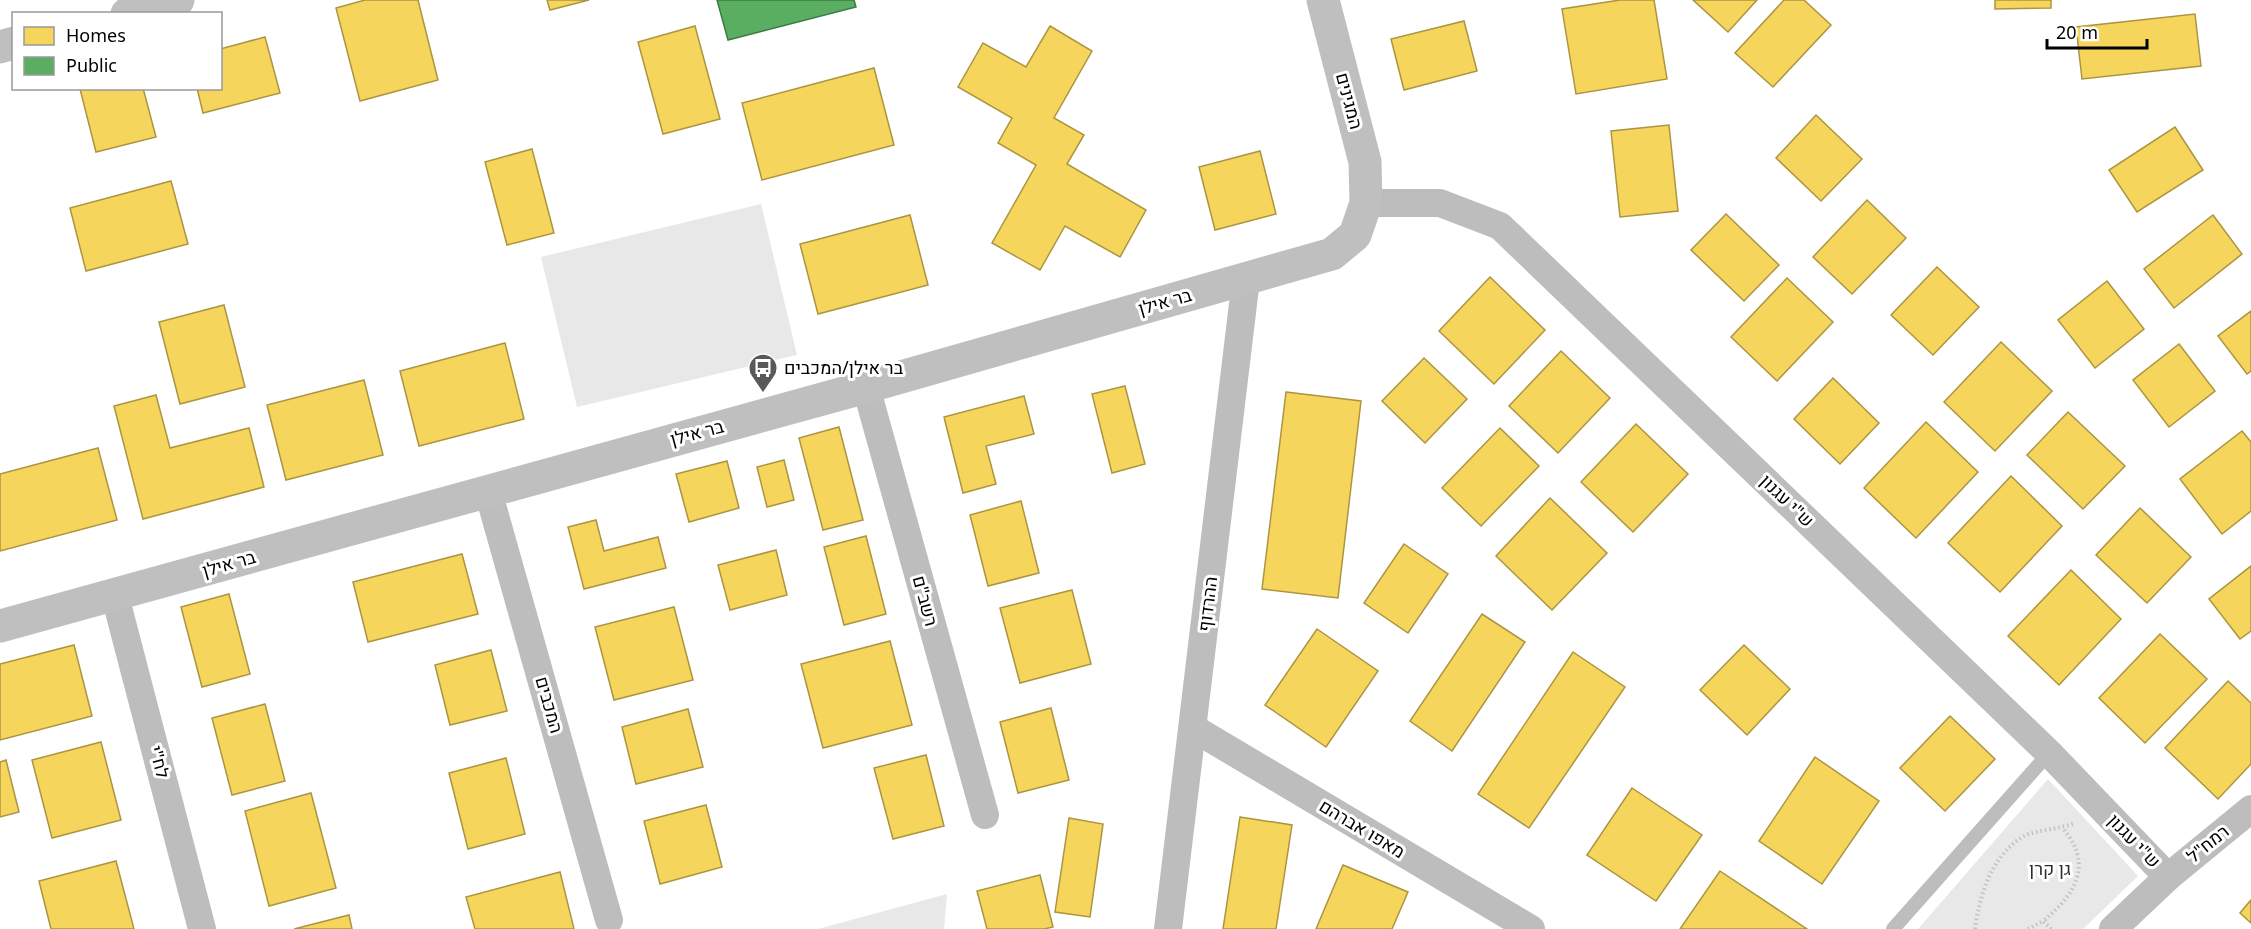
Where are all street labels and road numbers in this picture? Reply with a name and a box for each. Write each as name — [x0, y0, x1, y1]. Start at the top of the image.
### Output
street label: המגינים — [1331, 70, 1369, 132]
street label: בר אילן — [1135, 282, 1195, 320]
street label: בר אילן — [667, 413, 727, 451]
street label: ש"י עגנון — [1756, 469, 1820, 532]
street label: בר אילן — [199, 544, 259, 582]
street label: רשב"ם — [908, 573, 944, 629]
street label: ההרדוף — [1192, 575, 1222, 633]
street label: המכבים — [530, 674, 569, 736]
street label: לח"י — [144, 743, 176, 781]
street label: מאפו אברהם — [1315, 793, 1410, 863]
street label: ש"י עגנון — [2103, 808, 2166, 872]
street label: רמח"ל — [2181, 819, 2233, 868]

